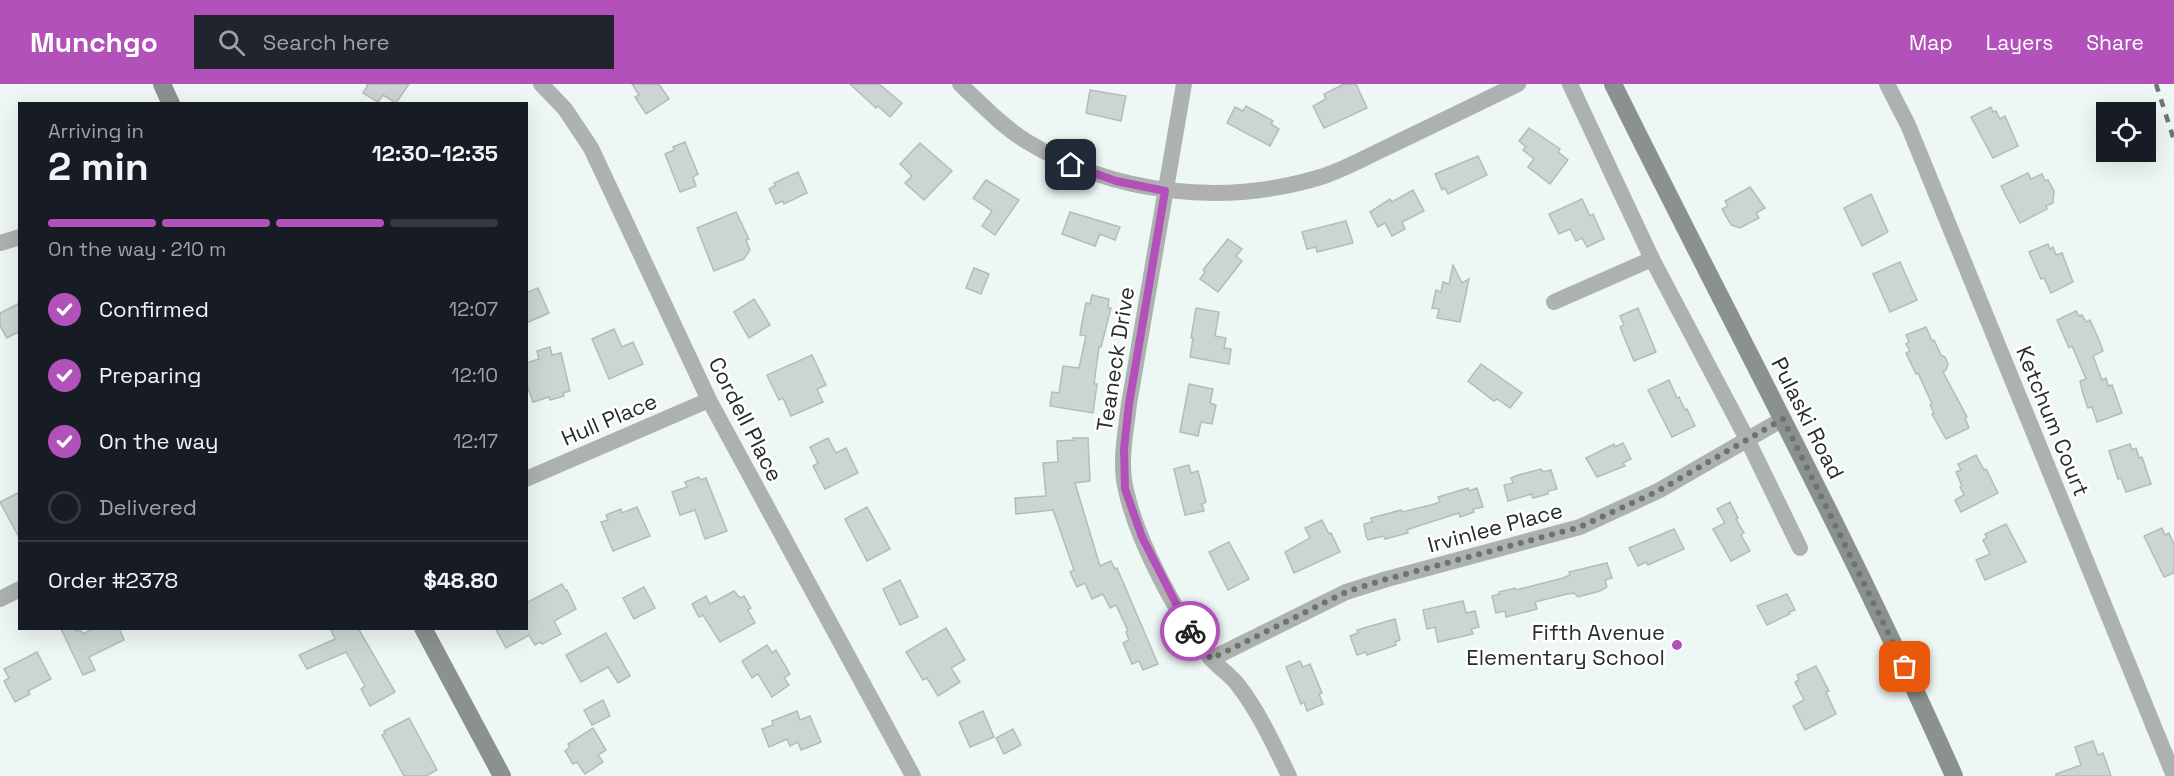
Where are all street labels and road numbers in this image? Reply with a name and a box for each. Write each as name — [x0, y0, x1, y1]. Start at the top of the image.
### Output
street label: Teaneck Drive — [1090, 285, 1140, 433]
street label: Ketchum Court — [2010, 342, 2096, 500]
street label: Cordell Place — [703, 352, 789, 486]
street label: Pulaski Road — [1765, 352, 1851, 484]
street label: Hull Place — [557, 386, 661, 452]
street label: Irvinlee Place — [1424, 496, 1566, 558]

